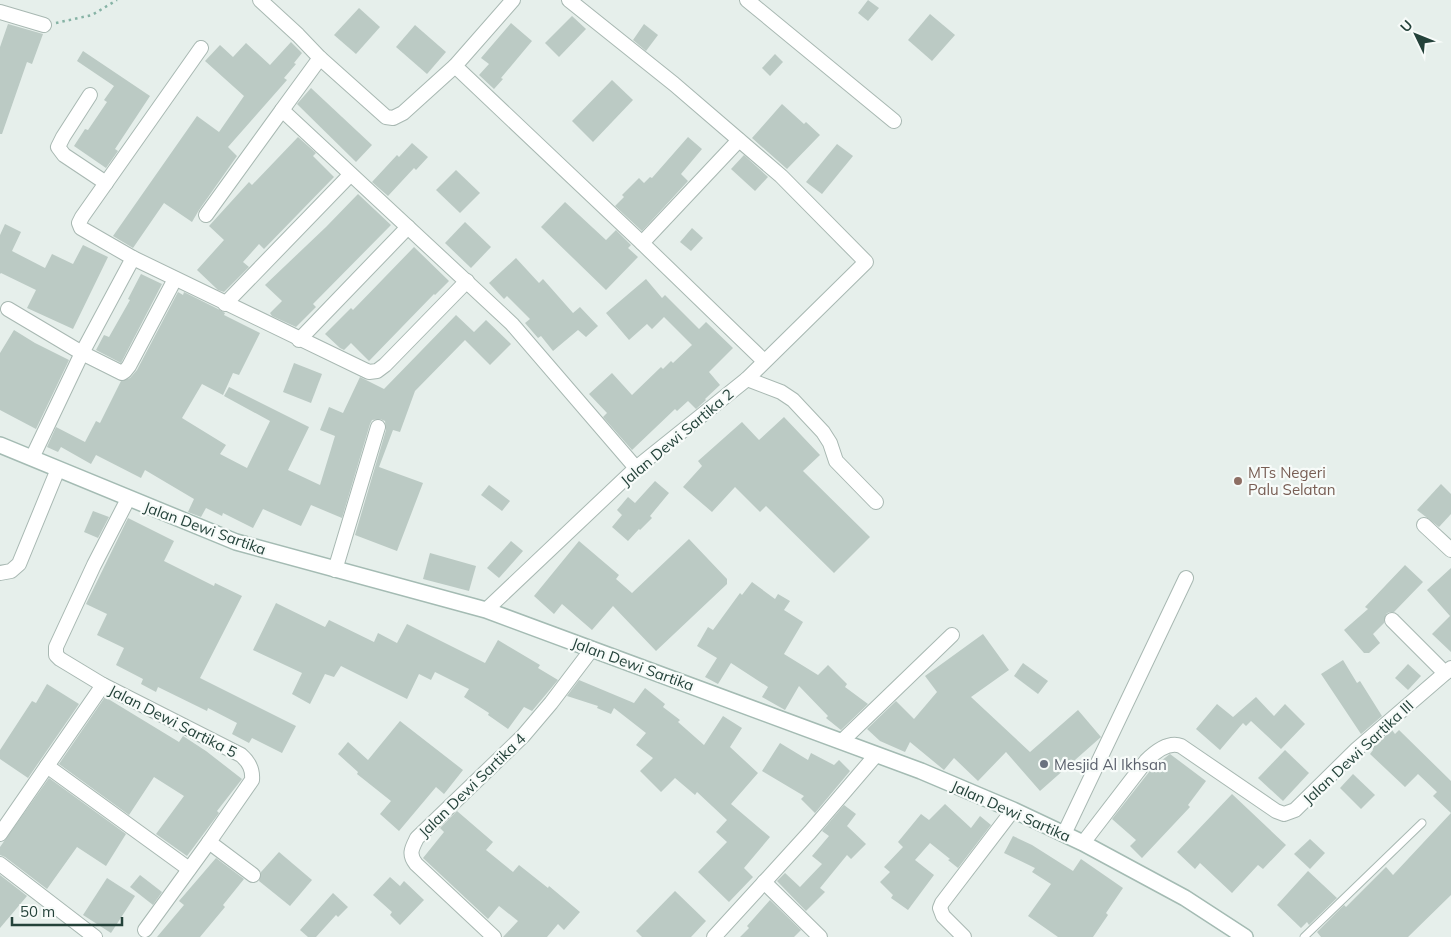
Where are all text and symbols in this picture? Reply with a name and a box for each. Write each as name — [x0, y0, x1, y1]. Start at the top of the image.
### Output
north arrow — [1391, 10, 1441, 60]
text: U — [1396, 16, 1417, 36]
street label: Jalan Dewi Sartika 2 — [617, 384, 737, 490]
place label: MTs Negeri Palu Selatan — [1248, 463, 1336, 499]
marker: MTs Negeri Palu Selatan — [1232, 475, 1244, 487]
street label: Jalan Dewi Sartika — [141, 497, 269, 559]
street label: Jalan Dewi Sartika — [569, 633, 697, 695]
street label: Jalan Dewi Sartika 5 — [106, 680, 240, 762]
street label: Jalan Dewi Sartika III — [1299, 696, 1417, 808]
street label: Jalan Dewi Sartika 4 — [414, 729, 530, 841]
place label: Mesjid Al Ikhsan — [1054, 755, 1167, 774]
marker: Mesjid Al Ikhsan — [1038, 758, 1050, 770]
street label: Jalan Dewi Sartika — [948, 776, 1074, 846]
scale bar — [12, 894, 122, 926]
text: 50 m — [20, 902, 55, 921]

